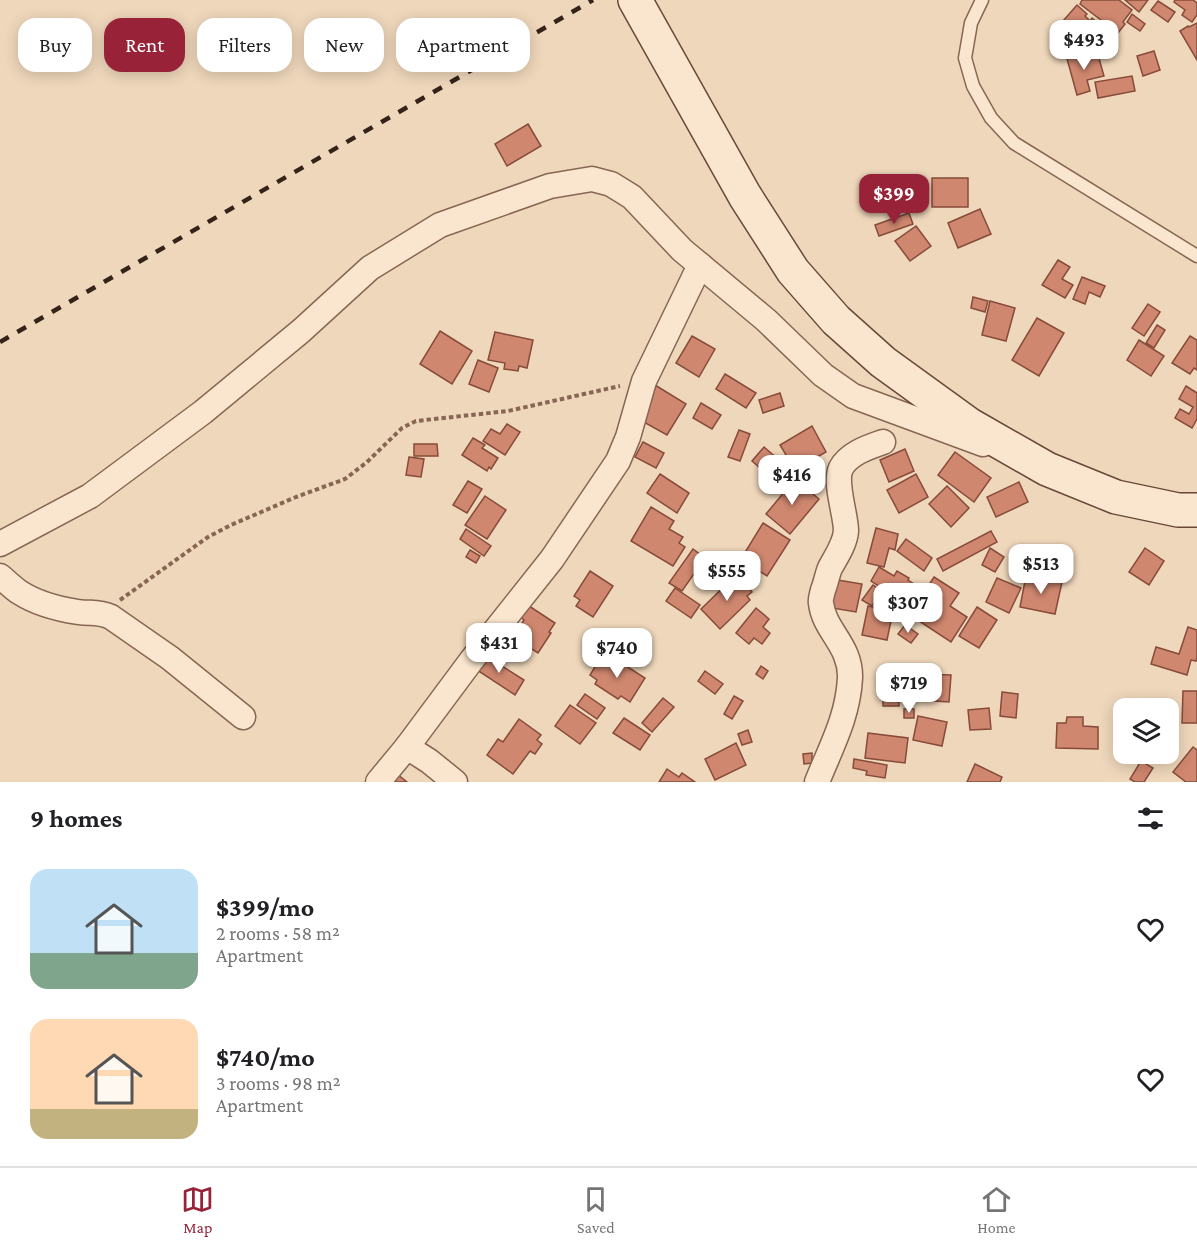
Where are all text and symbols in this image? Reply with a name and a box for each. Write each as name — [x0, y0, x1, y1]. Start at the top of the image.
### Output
chip: Buy — [18, 18, 92, 72]
chip: Rent — [104, 18, 185, 72]
chip: Filters — [197, 18, 292, 72]
chip: New — [304, 18, 384, 72]
chip: Apartment — [396, 18, 530, 72]
pin: $493 — [1048, 20, 1120, 71]
text: $493 — [1063, 28, 1105, 50]
pin: $399 — [858, 174, 930, 225]
text: $399 — [873, 182, 915, 204]
pin: $416 — [756, 455, 828, 506]
text: $416 — [772, 463, 812, 485]
pin: $513 — [1005, 544, 1077, 595]
pin: $555 — [691, 551, 763, 602]
text: $513 — [1023, 552, 1059, 574]
text: $555 — [708, 559, 746, 581]
pin: $307 — [872, 583, 944, 634]
text: $307 — [887, 591, 929, 613]
pin: $431 — [463, 623, 535, 674]
pin: $740 — [581, 628, 653, 679]
text: $431 — [480, 631, 518, 653]
text: $740 — [596, 636, 638, 658]
pin: $719 — [873, 663, 945, 714]
text: $719 — [890, 671, 928, 693]
map controls — [1113, 698, 1179, 764]
button: layers — [1113, 698, 1179, 764]
icon: filters — [1134, 802, 1167, 835]
text: 9 homes — [30, 804, 122, 833]
icon: home — [78, 893, 150, 965]
text: $399/mo — [216, 893, 314, 922]
icon: heart — [1134, 913, 1167, 946]
text: 2 rooms · 58 m² — [216, 922, 340, 944]
text: Apartment — [216, 944, 303, 966]
icon: home — [78, 1043, 150, 1115]
text: $740/mo — [216, 1043, 315, 1072]
icon: heart — [1134, 1063, 1167, 1096]
text: 3 rooms · 98 m² — [216, 1072, 341, 1094]
text: Apartment — [216, 1094, 303, 1116]
tab: Map — [181, 1183, 214, 1236]
tab: Saved — [577, 1183, 615, 1236]
tab: Home — [977, 1183, 1016, 1236]

